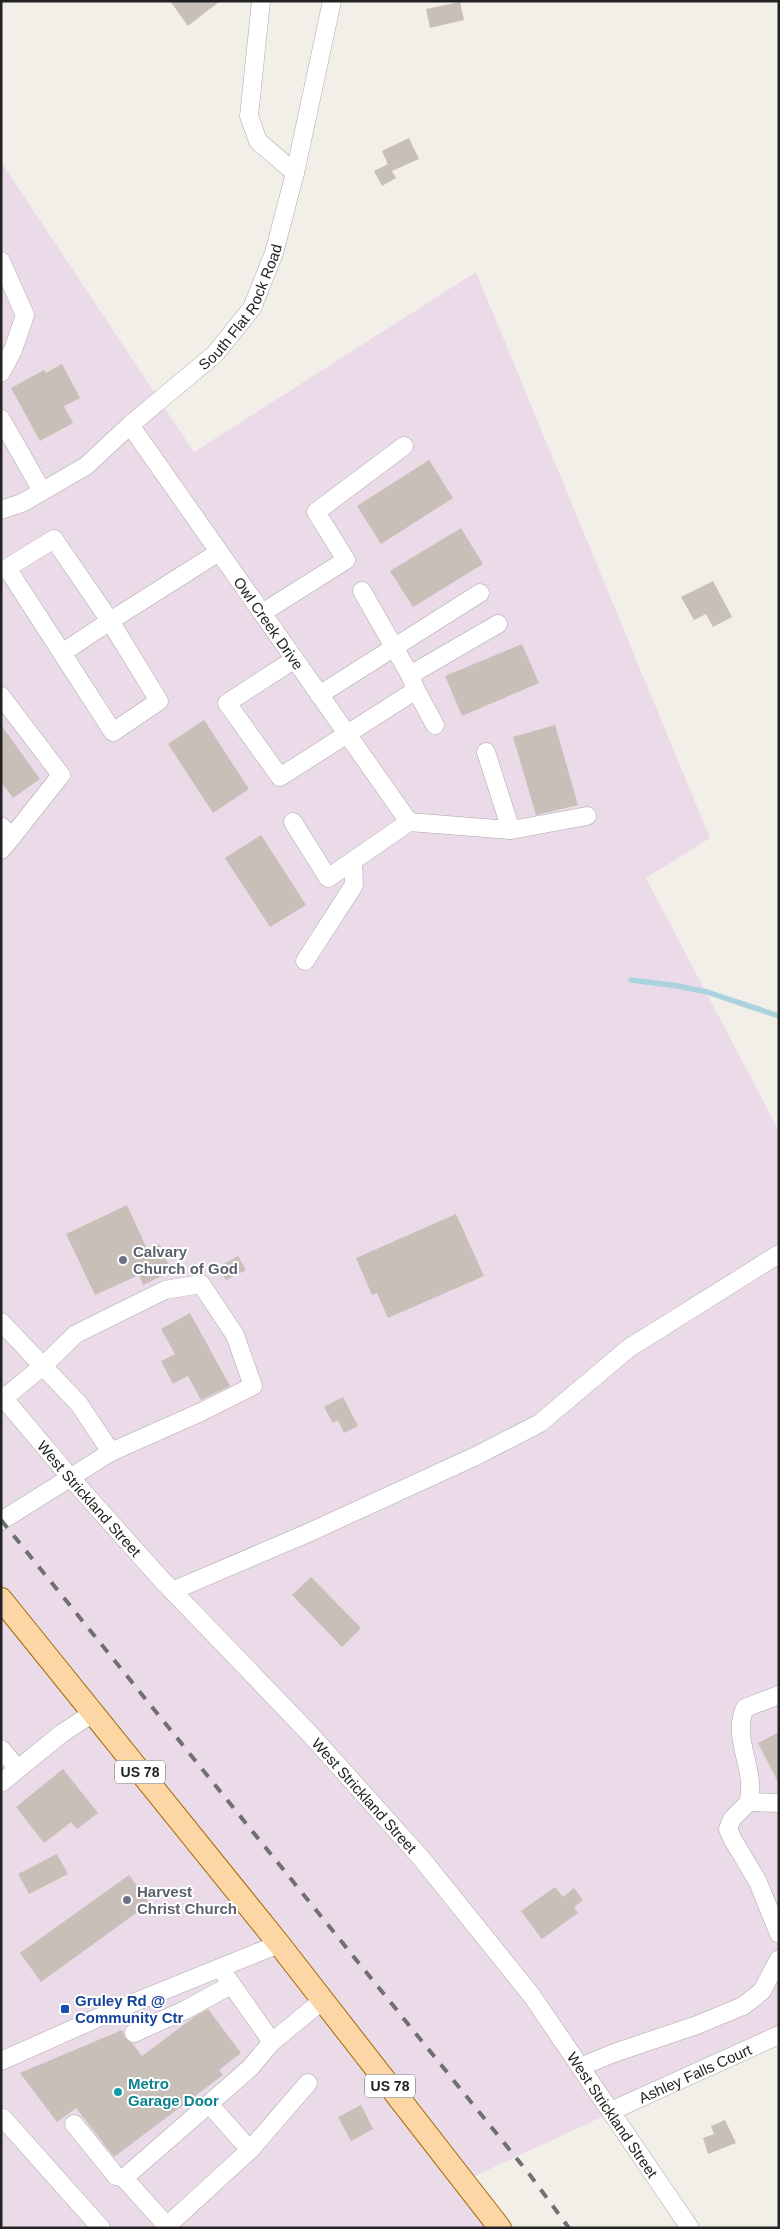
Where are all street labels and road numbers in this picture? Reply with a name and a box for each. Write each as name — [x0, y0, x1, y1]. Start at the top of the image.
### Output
street label: South Flat Rock Road — [195, 242, 285, 373]
street label: Owl Creek Drive — [231, 573, 308, 673]
street label: West Strickland Street — [34, 1437, 145, 1560]
street label: West Strickland Street — [309, 1734, 421, 1857]
road number: US 78 — [115, 1760, 165, 1784]
street label: Ashley Falls Court — [636, 2040, 755, 2106]
street label: West Strickland Street — [564, 2049, 662, 2181]
road number: US 78 — [365, 2074, 415, 2098]

